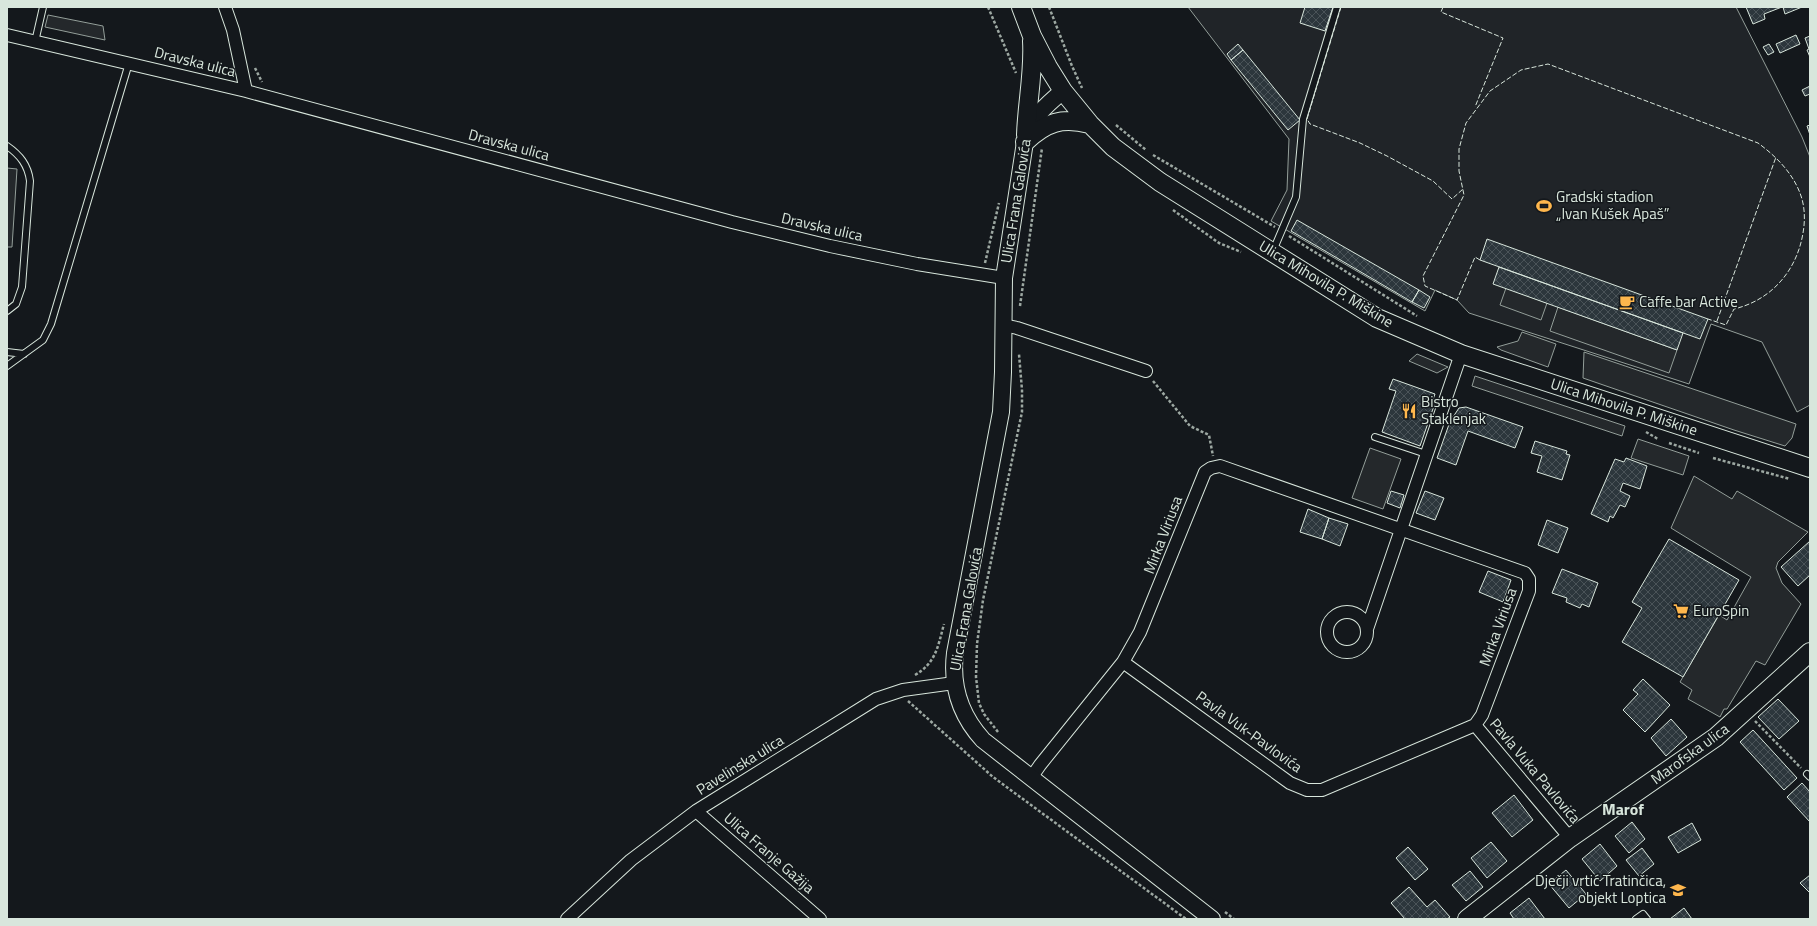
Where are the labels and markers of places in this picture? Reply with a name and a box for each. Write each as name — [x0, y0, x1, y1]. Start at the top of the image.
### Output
place label: Gradski stadion „Ivan Kušek Apaš” — [1556, 185, 1670, 225]
sports icon: Gradski stadion „Ivan Kušek Apaš” — [1535, 197, 1553, 215]
place label: Caffe bar Active — [1639, 290, 1738, 313]
cafe icon: Caffe bar Active — [1618, 293, 1636, 311]
place label: Bistro Staklenjak — [1421, 390, 1486, 430]
restaurant icon: Bistro Staklenjak — [1400, 402, 1418, 420]
place label: EuroSpin — [1693, 599, 1749, 622]
supermarket icon: EuroSpin — [1672, 602, 1690, 620]
place label: Dječji vrtić Tratinčica, objekt Loptica — [1535, 869, 1666, 909]
school or university icon: Dječji vrtić Tratinčica, objekt Loptica — [1669, 881, 1687, 899]

